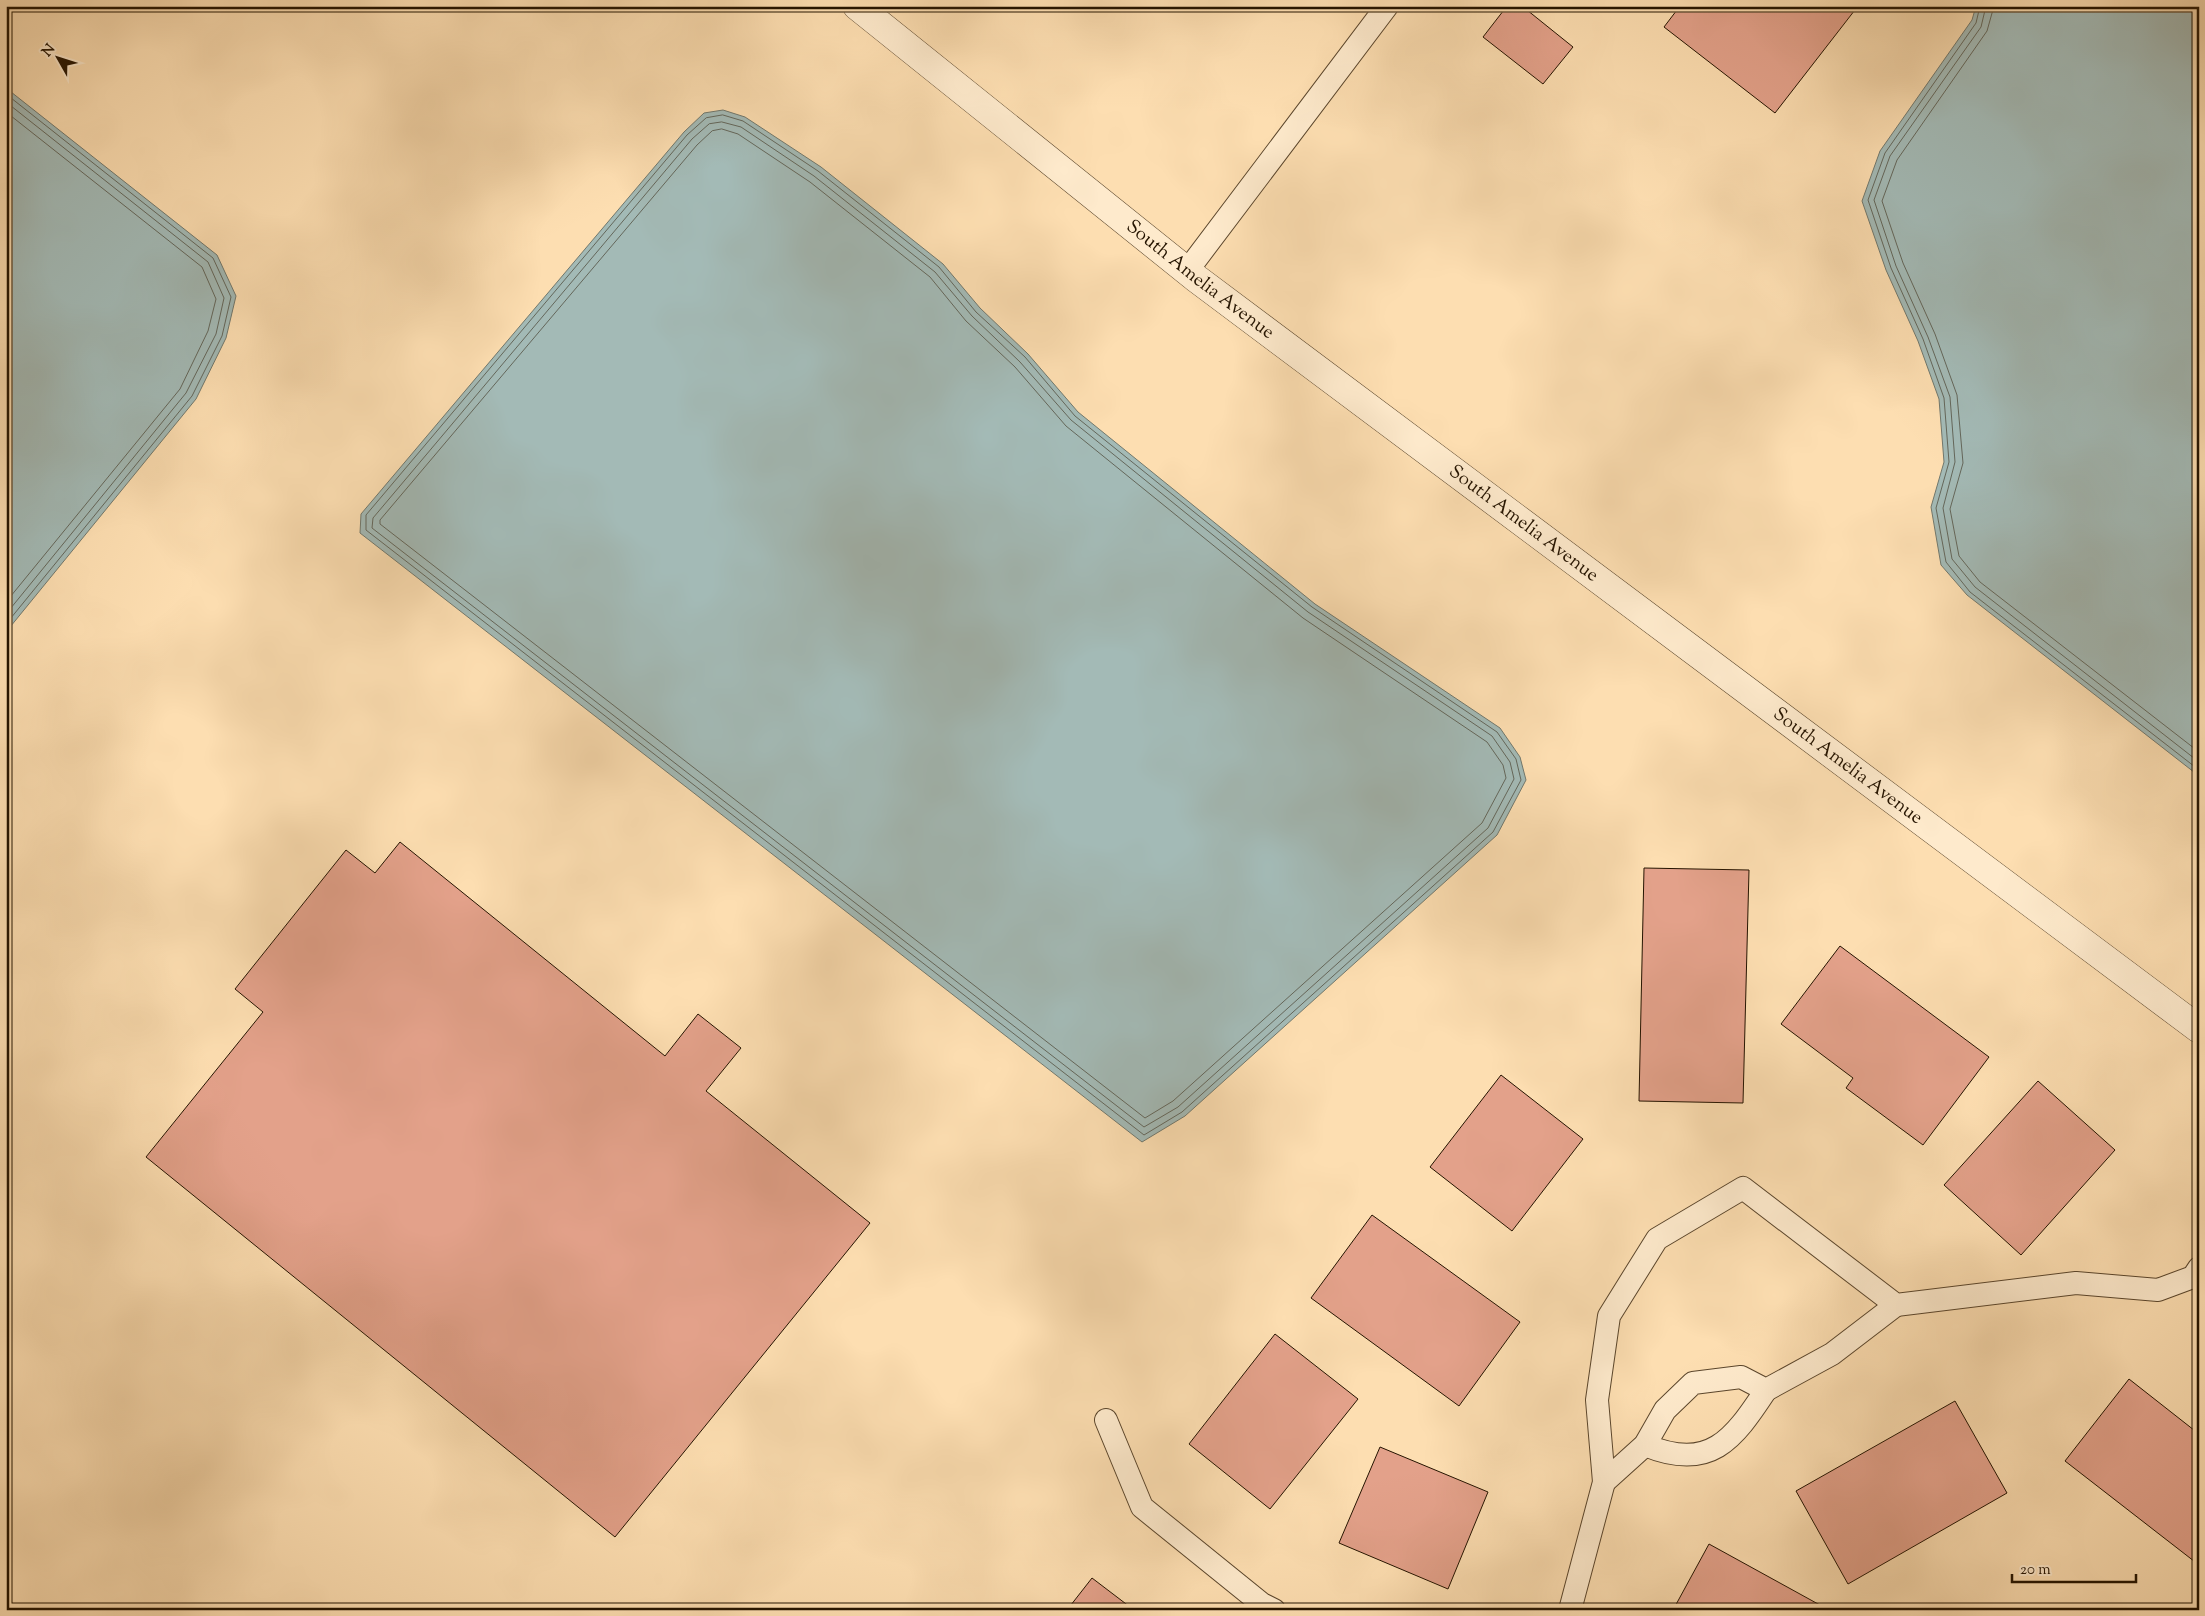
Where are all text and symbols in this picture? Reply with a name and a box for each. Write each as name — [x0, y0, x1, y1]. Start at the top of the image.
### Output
north arrow — [32, 32, 82, 82]
text: N — [38, 40, 61, 62]
street label: South Amelia Avenue — [1120, 214, 1280, 346]
street label: South Amelia Avenue — [1443, 458, 1604, 589]
street label: South Amelia Avenue — [1767, 701, 1929, 831]
scale bar — [2012, 1551, 2136, 1583]
text: 20 m — [2020, 1560, 2051, 1581]

